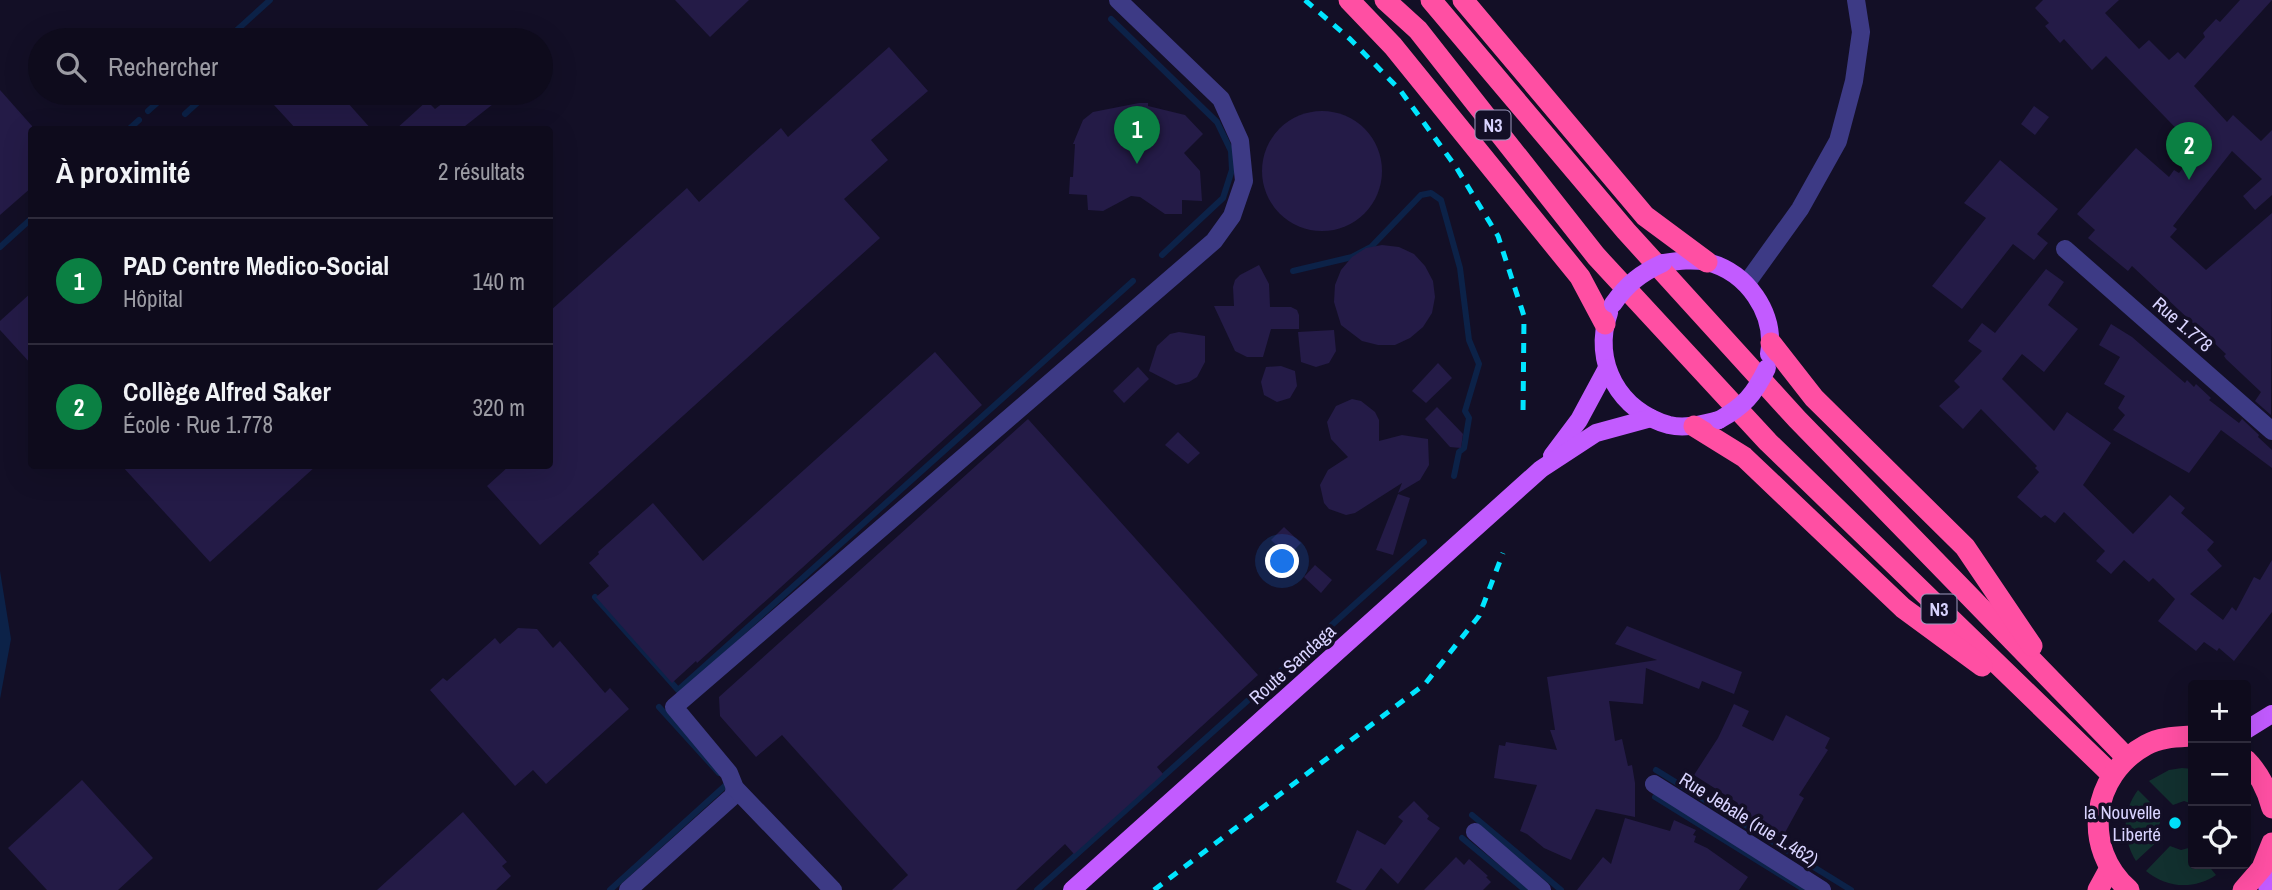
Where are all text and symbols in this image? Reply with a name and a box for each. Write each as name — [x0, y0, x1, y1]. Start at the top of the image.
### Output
search box — [28, 28, 553, 105]
icon: search — [52, 48, 90, 86]
text: Rechercher — [108, 49, 218, 84]
pin: 1 — [1114, 106, 1160, 164]
road number: N3 — [1476, 110, 1510, 140]
pin: 2 — [2166, 122, 2212, 180]
text: À proximité — [56, 152, 190, 192]
text: 2 résultats — [438, 156, 525, 187]
text: PAD Centre Medico-Social — [123, 248, 389, 283]
text: 1 — [74, 266, 84, 297]
text: 140 m — [473, 266, 525, 297]
text: Hôpital — [123, 283, 183, 314]
street label: Rue 1.778 — [2147, 291, 2219, 357]
text: Collège Alfred Saker — [123, 374, 331, 409]
text: 2 — [74, 392, 84, 423]
text: 320 m — [473, 392, 525, 423]
text: École · Rue 1.778 — [123, 409, 273, 440]
your location — [1265, 544, 1299, 578]
road number: N3 — [1922, 594, 1956, 624]
street label: Route Sandaga — [1243, 618, 1341, 710]
map controls — [2188, 680, 2251, 869]
button: + — [2188, 680, 2251, 743]
button: − — [2188, 743, 2251, 806]
street label: Rue Jebale (rue 1.462) — [1675, 766, 1823, 872]
place label: la Nouvelle Liberté — [2084, 799, 2161, 847]
button: locate — [2188, 806, 2251, 869]
marker: la Nouvelle Liberté — [2167, 815, 2183, 831]

